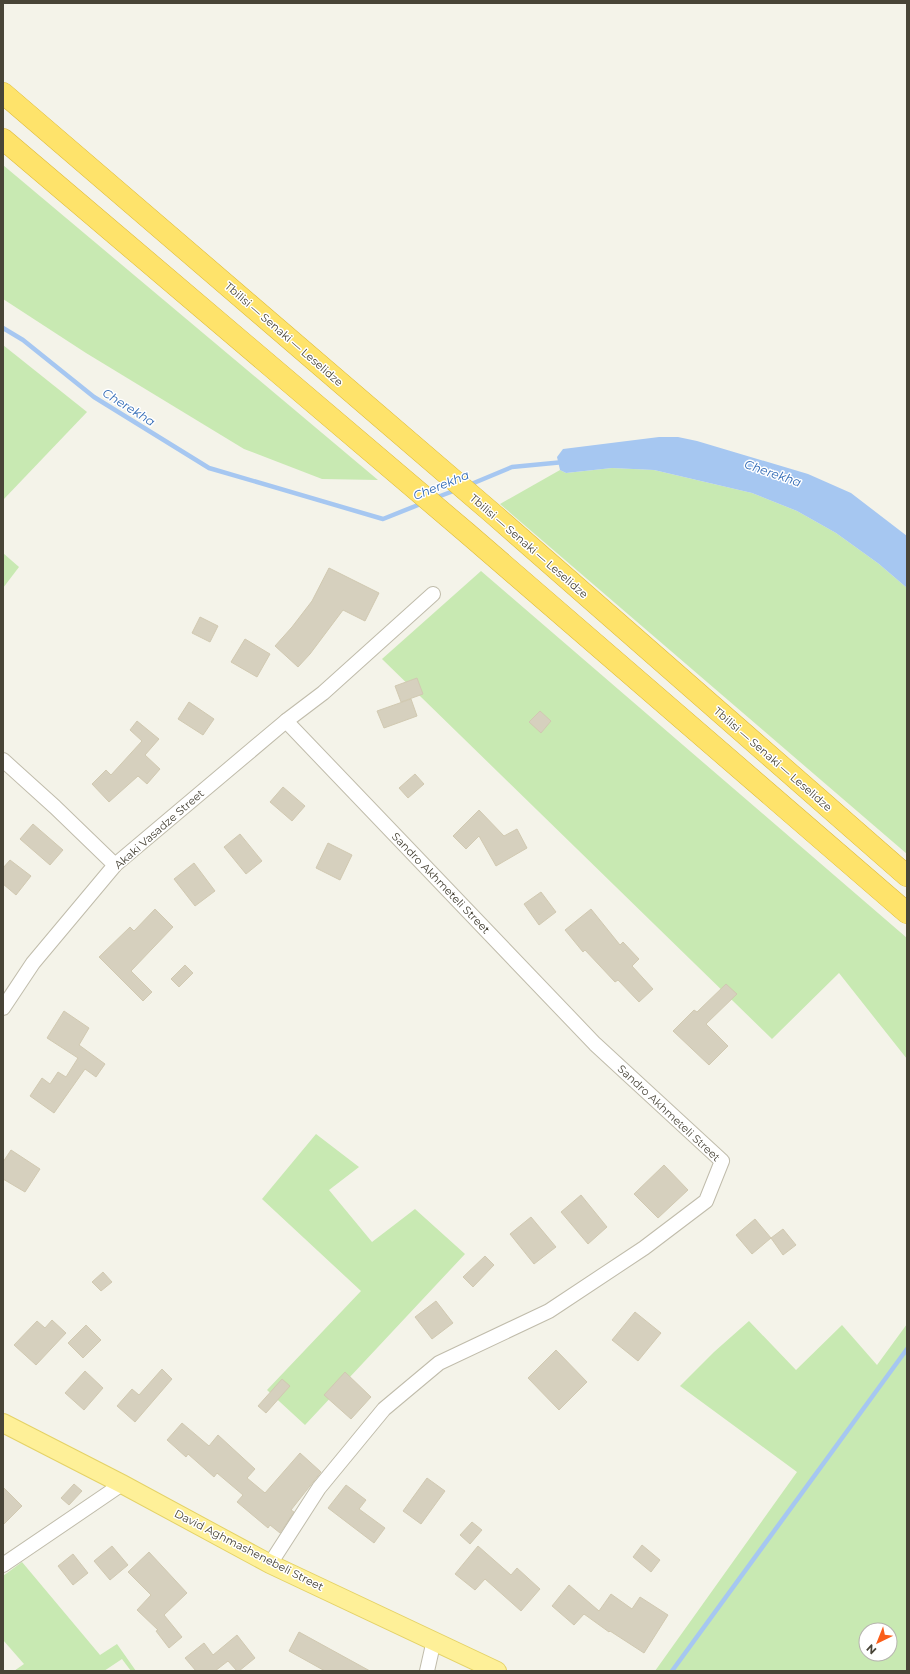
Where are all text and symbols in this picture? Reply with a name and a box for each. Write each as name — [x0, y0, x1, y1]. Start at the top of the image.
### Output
street label: Tbilisi — Senaki — Leselidze — [222, 279, 346, 389]
water label: Cherekha — [100, 385, 158, 429]
water label: Cherekha — [743, 456, 803, 490]
water label: Cherekha — [411, 467, 471, 503]
street label: Tbilisi — Senaki — Leselidze — [467, 491, 591, 601]
street label: Tbilisi — Senaki — Leselidze — [711, 704, 835, 814]
street label: Akaki Vasadze Street — [111, 786, 207, 872]
street label: Sandro Akhmeteli Street — [389, 829, 493, 937]
street label: Sandro Akhmeteli Street — [615, 1062, 724, 1165]
street label: David Aghmashenebeli Street — [172, 1506, 326, 1594]
north arrow — [858, 1622, 898, 1662]
text: N — [863, 1641, 879, 1657]

